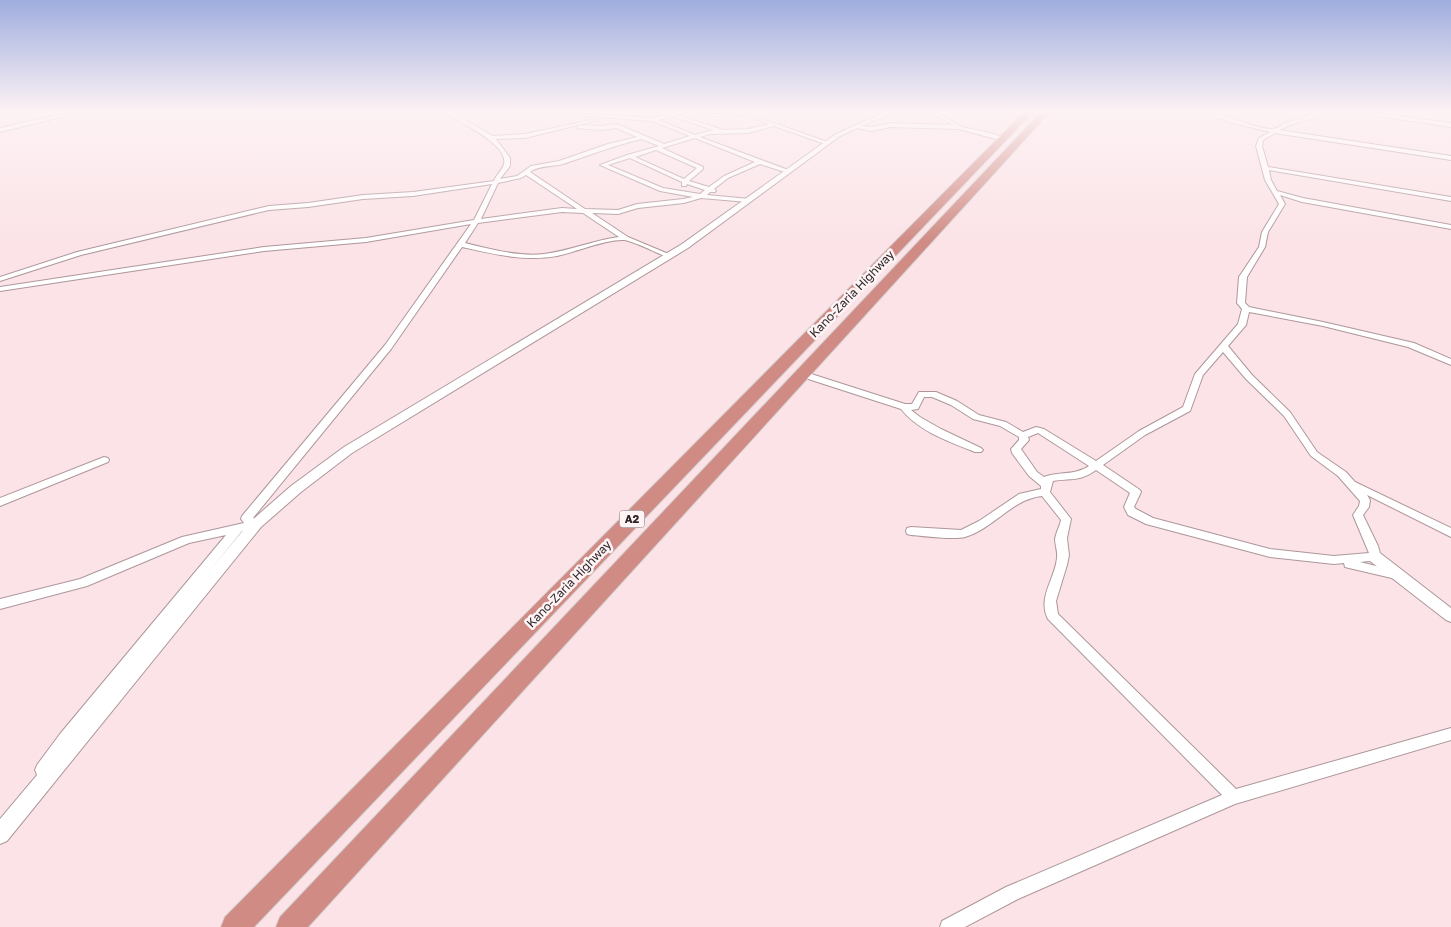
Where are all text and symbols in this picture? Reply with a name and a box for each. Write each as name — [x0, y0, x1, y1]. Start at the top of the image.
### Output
street label: Kano-Zaria Highway — [806, 247, 897, 340]
road number: A2 — [620, 510, 644, 528]
street label: Kano-Zaria Highway — [523, 537, 614, 630]

